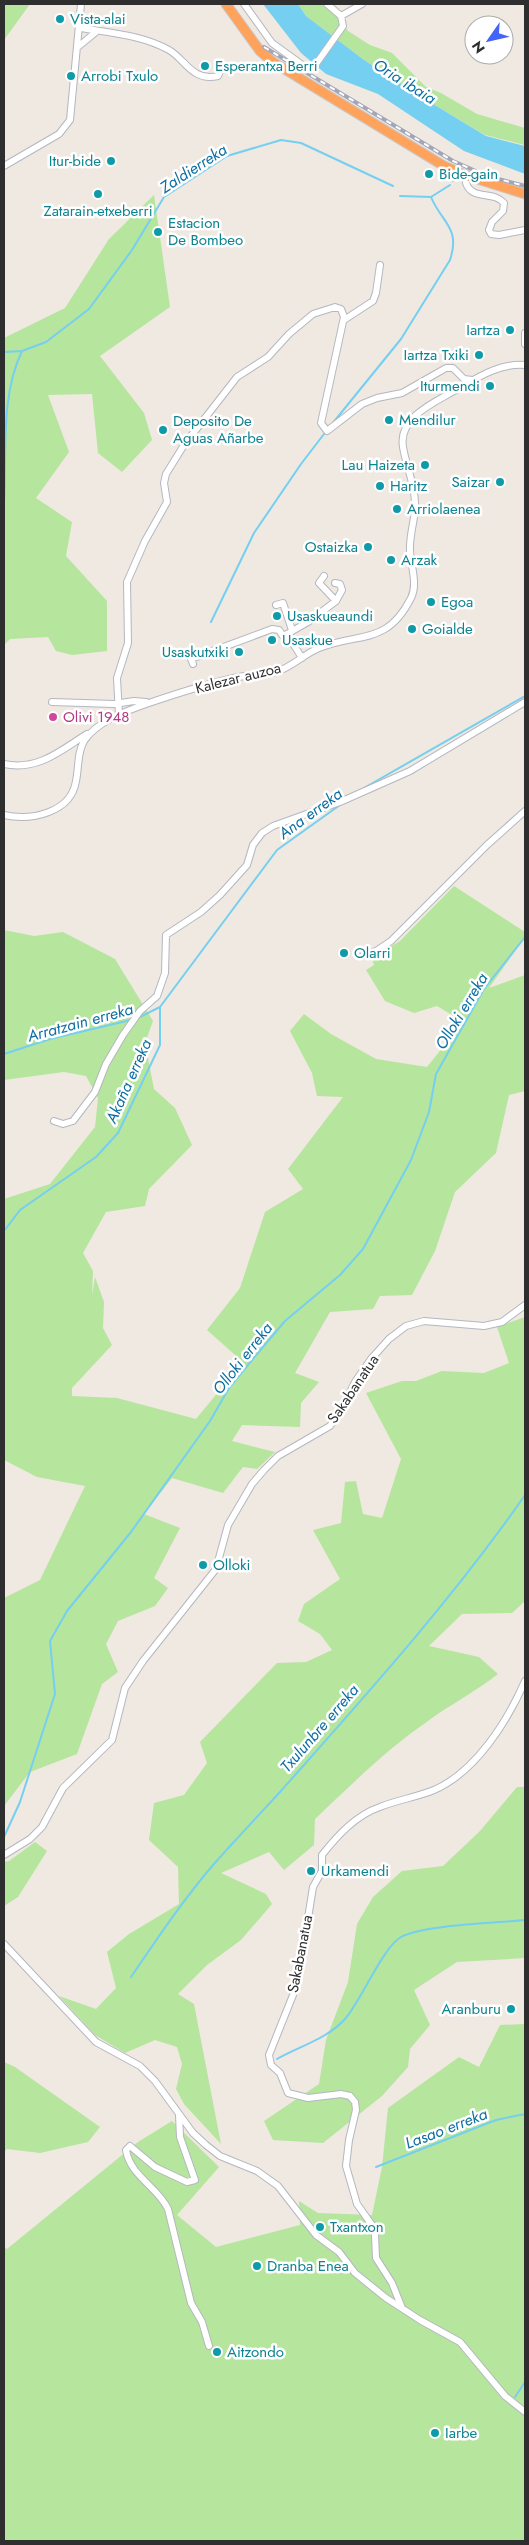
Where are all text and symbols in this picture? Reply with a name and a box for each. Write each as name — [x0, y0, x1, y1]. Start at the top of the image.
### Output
place label: Vista-alai — [70, 8, 126, 30]
marker: Vista-alai — [54, 13, 66, 25]
north arrow — [464, 15, 514, 65]
text: N — [467, 37, 490, 57]
water label: Oria ibaia — [369, 53, 441, 110]
place label: Esperantxa Berri — [215, 55, 318, 77]
marker: Esperantxa Berri — [199, 60, 211, 72]
place label: Arrobi Txulo — [81, 65, 158, 87]
marker: Arrobi Txulo — [65, 70, 77, 82]
water label: Zaldierreka — [154, 138, 231, 199]
place label: Itur-bide — [49, 150, 101, 172]
marker: Itur-bide — [105, 155, 117, 167]
place label: Bide-gain — [439, 163, 498, 185]
marker: Bide-gain — [423, 168, 435, 180]
marker: Zatarain-etxeberri — [92, 188, 104, 200]
place label: Zatarain-etxeberri — [43, 200, 153, 222]
place label: Estacion De Bombeo — [168, 212, 243, 251]
marker: Estacion De Bombeo — [152, 226, 164, 238]
place label: Iartza — [466, 319, 500, 341]
marker: Iartza — [504, 324, 516, 336]
place label: Iartza Txiki — [404, 344, 469, 366]
marker: Iartza Txiki — [473, 349, 485, 361]
place label: Iturmendi — [420, 375, 480, 397]
marker: Iturmendi — [484, 380, 496, 392]
place label: Mendilur — [399, 409, 457, 431]
place label: Deposito De Aguas Añarbe — [173, 410, 264, 449]
marker: Mendilur — [383, 414, 395, 426]
marker: Deposito De Aguas Añarbe — [157, 424, 169, 436]
place label: Lau Haizeta — [342, 454, 415, 476]
marker: Lau Haizeta — [419, 459, 431, 471]
place label: Saizar — [451, 471, 491, 493]
place label: Haritz — [390, 475, 428, 497]
marker: Saizar — [494, 476, 506, 488]
marker: Haritz — [374, 480, 386, 492]
place label: Arriolaenea — [407, 498, 481, 520]
marker: Arriolaenea — [391, 503, 403, 515]
place label: Ostaizka — [305, 536, 358, 558]
marker: Ostaizka — [362, 541, 374, 553]
place label: Arzak — [401, 549, 438, 571]
marker: Arzak — [385, 554, 397, 566]
place label: Egoa — [441, 591, 473, 613]
marker: Egoa — [425, 596, 437, 608]
place label: Usaskueaundi — [287, 605, 373, 627]
marker: Usaskueaundi — [271, 610, 283, 622]
place label: Goialde — [422, 618, 473, 640]
marker: Goialde — [406, 623, 418, 635]
place label: Usaskue — [282, 629, 333, 651]
marker: Usaskue — [266, 634, 278, 646]
place label: Usaskutxiki — [162, 641, 229, 663]
marker: Usaskutxiki — [233, 646, 245, 658]
street label: Kalezar auzoa — [193, 657, 283, 699]
place label: Olivi 1948 — [63, 706, 130, 728]
marker: Olivi 1948 — [47, 711, 59, 723]
water label: Ana erreka — [273, 782, 347, 845]
place label: Olarri — [354, 942, 391, 964]
marker: Olarri — [338, 947, 350, 959]
water label: Olloki erreka — [430, 968, 493, 1054]
water label: Arratzain erreka — [24, 997, 136, 1048]
water label: Akaña erreka — [99, 1035, 157, 1128]
water label: Olloki erreka — [207, 1317, 278, 1399]
street label: Sakabanatua — [322, 1350, 384, 1428]
place label: Olloki — [213, 1554, 250, 1576]
marker: Olloki — [197, 1559, 209, 1571]
water label: Txulunbre erreka — [275, 1679, 364, 1777]
place label: Urkamendi — [321, 1860, 389, 1882]
marker: Urkamendi — [305, 1865, 317, 1877]
street label: Sakabanatua — [282, 1913, 318, 1995]
place label: Aranburu — [441, 1998, 501, 2020]
marker: Aranburu — [505, 2003, 517, 2015]
water label: Lasao erreka — [402, 2102, 491, 2155]
place label: Txantxon — [330, 2216, 384, 2238]
marker: Txantxon — [314, 2221, 326, 2233]
place label: Dranba Enea — [267, 2255, 349, 2277]
marker: Dranba Enea — [251, 2260, 263, 2272]
place label: Aitzondo — [227, 2341, 284, 2363]
marker: Aitzondo — [211, 2346, 223, 2358]
place label: Iarbe — [445, 2422, 478, 2444]
marker: Iarbe — [429, 2427, 441, 2439]

